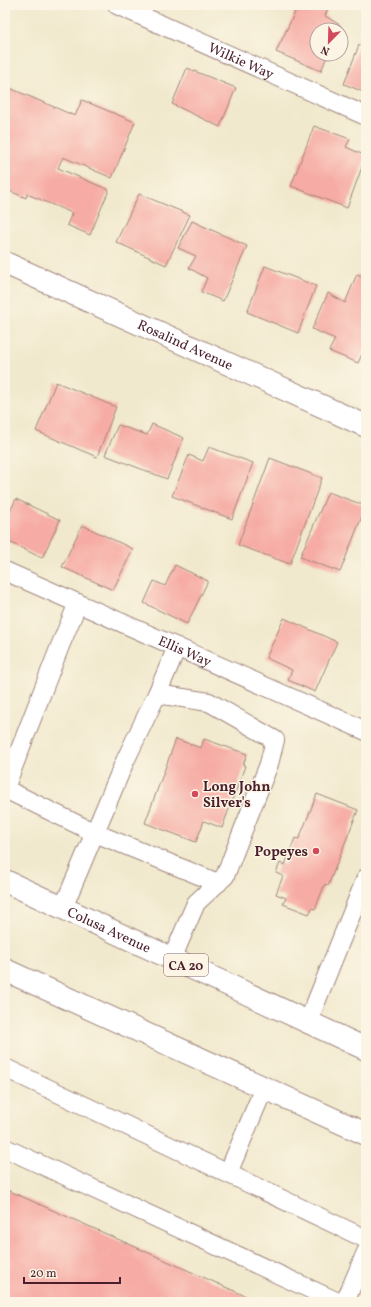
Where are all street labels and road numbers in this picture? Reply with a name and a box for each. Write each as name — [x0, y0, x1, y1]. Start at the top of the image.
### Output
street label: Wilkie Way — [205, 39, 277, 85]
street label: Rosalind Avenue — [134, 316, 236, 376]
street label: Ellis Way — [155, 632, 215, 673]
street label: Colusa Avenue — [64, 903, 154, 959]
road number: CA 20 — [164, 954, 208, 976]

